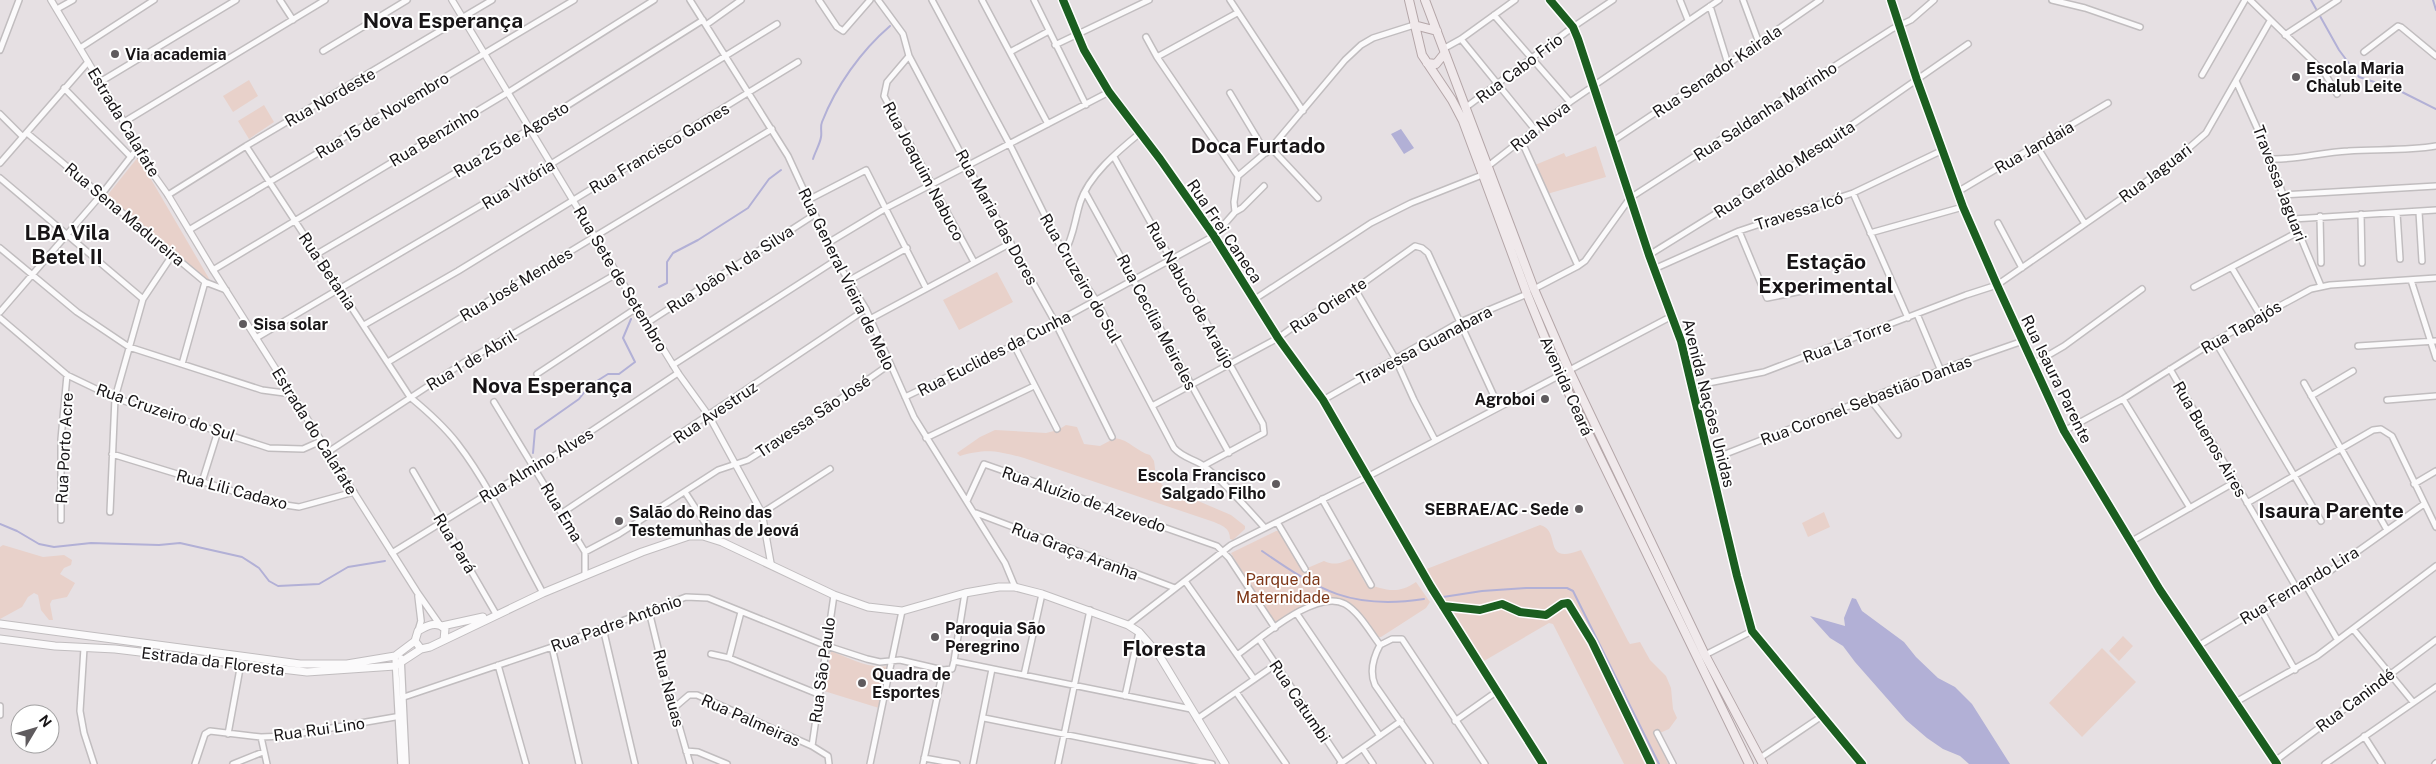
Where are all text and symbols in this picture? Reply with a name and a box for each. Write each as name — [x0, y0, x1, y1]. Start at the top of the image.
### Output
district label: Nova Esperança — [363, 8, 523, 33]
street label: Rua Senador Kairala — [1649, 21, 1785, 122]
street label: Rua Cabo Frio — [1472, 30, 1566, 107]
place label: Via academia — [125, 45, 227, 64]
marker: Via academia — [109, 48, 121, 60]
street label: Rua Saldanha Marinho — [1690, 58, 1840, 165]
place label: Escola Maria Chalub Leite — [2306, 59, 2404, 96]
street label: Estrada Calafate — [83, 64, 164, 180]
street label: Rua Nordeste — [282, 64, 379, 131]
street label: Rua 15 de Novembro — [312, 68, 452, 163]
marker: Escola Maria Chalub Leite — [2290, 71, 2302, 83]
street label: Rua 25 de Agosto — [450, 97, 572, 181]
street label: Rua Nova — [1507, 97, 1574, 156]
street label: Rua Joaquim Nabuco — [879, 98, 968, 244]
street label: Rua Francisco Gomes — [586, 99, 733, 198]
street label: Rua Benzinho — [386, 102, 482, 171]
street label: Rua Geraldo Mesquita — [1710, 117, 1858, 222]
street label: Rua Jandaia — [1991, 117, 2077, 178]
street label: Travessa Jaguari — [2249, 123, 2310, 244]
district label: Doca Furtado — [1191, 133, 1325, 158]
street label: Rua Jaguari — [2115, 140, 2195, 207]
street label: Rua Maria das Dores — [951, 146, 1042, 288]
street label: Rua Vitória — [479, 155, 558, 213]
street label: Rua Sena Madureira — [61, 159, 188, 270]
street label: Rua Frei Caneca — [1183, 176, 1266, 287]
street label: Rua General Vieira de Melo — [794, 185, 899, 373]
street label: Travessa Icó — [1753, 188, 1846, 235]
street label: Rua Sete de Setembro — [570, 203, 672, 355]
street label: Rua Cruzeiro do Sul — [1036, 210, 1125, 346]
street label: Rua Nabuco de Araújo — [1142, 219, 1239, 372]
district label: LBA Vila Betel II — [24, 220, 110, 269]
street label: Rua João N. da Silva — [663, 221, 797, 317]
street label: Rua Betania — [295, 229, 360, 314]
street label: Rua José Mendes — [457, 243, 576, 326]
district label: Estação Experimental — [1758, 249, 1894, 298]
street label: Rua Cecília Meireles — [1113, 251, 1200, 393]
street label: Rua Oriente — [1286, 274, 1370, 337]
street label: Rua Tapajós — [2198, 297, 2285, 358]
street label: Travessa Guanabara — [1353, 302, 1495, 389]
street label: Rua Euclides da Cunha — [914, 307, 1074, 400]
street label: Rua Isaura Parente — [2017, 312, 2096, 446]
place label: Sisa solar — [253, 315, 328, 334]
street label: Rua La Torre — [1800, 316, 1894, 367]
street label: Avenida Nações Unidas — [1678, 317, 1739, 489]
marker: Sisa solar — [237, 318, 249, 330]
street label: Rua 1 de Abril — [423, 326, 520, 395]
street label: Avenida Ceará — [1536, 334, 1597, 439]
street label: Rua Coronel Sebastião Dantas — [1758, 351, 1974, 450]
street label: Estrada do Calafate — [268, 364, 361, 498]
street label: Travessa São José — [752, 371, 874, 462]
district label: Nova Esperança — [472, 373, 632, 398]
street label: Rua Avestruz — [670, 377, 761, 448]
street label: Rua Buenos Aires — [2169, 378, 2250, 501]
street label: Rua Cruzeiro do Sul — [94, 380, 238, 445]
place label: Agroboi — [1475, 390, 1535, 409]
street label: Rua Porto Acre — [52, 392, 77, 504]
marker: Agroboi — [1539, 393, 1551, 405]
street label: Rua Almino Alves — [476, 424, 597, 507]
street label: Rua Aluízio de Azevedo — [999, 462, 1168, 536]
street label: Rua Lili Cadaxo — [174, 466, 290, 513]
place label: Escola Francisco Salgado Filho — [1138, 466, 1266, 503]
marker: Escola Francisco Salgado Filho — [1270, 478, 1282, 490]
street label: Rua Ema — [537, 479, 586, 545]
district label: Isaura Parente — [2258, 498, 2404, 523]
place label: SEBRAE/AC - Sede — [1424, 500, 1569, 519]
place label: Salão do Reino das Testemunhas de Jeová — [629, 503, 799, 540]
marker: SEBRAE/AC - Sede — [1573, 503, 1585, 515]
street label: Rua Pará — [429, 510, 480, 577]
marker: Salão do Reino das Testemunhas de Jeová — [613, 515, 625, 527]
street label: Rua Graça Aranha — [1009, 519, 1141, 584]
street label: Rua Fernando Lira — [2236, 543, 2362, 628]
park label: Parque da Maternidade — [1236, 570, 1330, 607]
street label: Rua Padre Antônio — [548, 591, 684, 656]
street label: Rua São Paulo — [806, 616, 839, 724]
place label: Paroquia São Peregrino — [945, 619, 1046, 656]
marker: Paroquia São Peregrino — [929, 631, 941, 643]
district label: Floresta — [1122, 636, 1206, 661]
street label: Estrada da Floresta — [140, 643, 286, 680]
street label: Rua Nauas — [649, 647, 688, 729]
street label: Rua Catumbi — [1265, 657, 1334, 746]
place label: Quadra de Esportes — [872, 665, 951, 702]
street label: Rua Canindé — [2312, 665, 2398, 736]
marker: Quadra de Esportes — [856, 677, 868, 689]
street label: Rua Palmeiras — [698, 690, 803, 751]
north arrow — [10, 704, 60, 754]
text: N — [36, 712, 55, 730]
street label: Rua Rui Lino — [272, 714, 366, 745]

